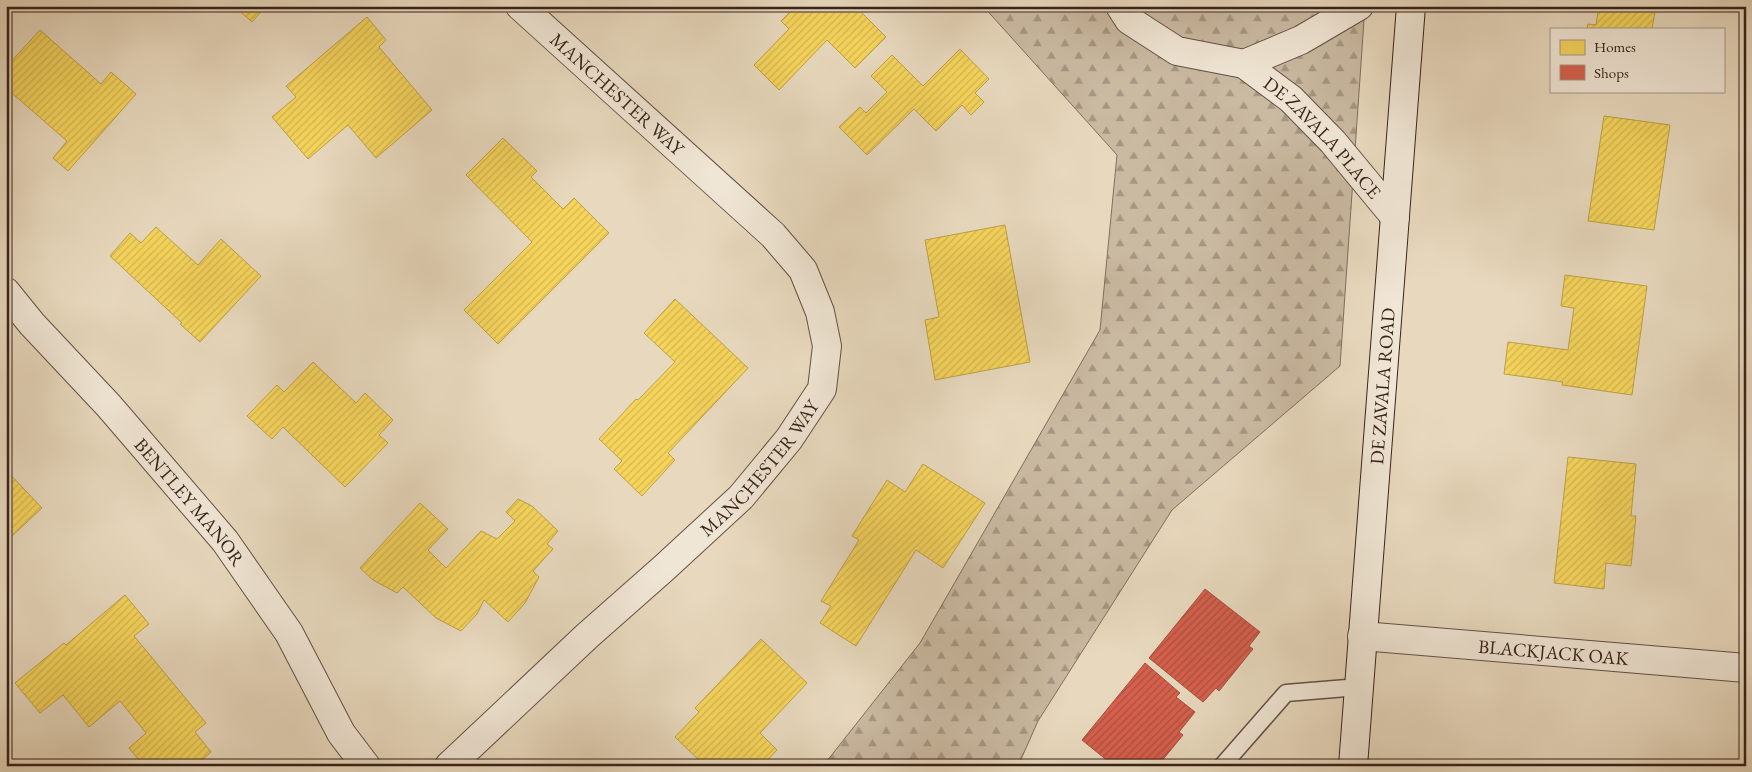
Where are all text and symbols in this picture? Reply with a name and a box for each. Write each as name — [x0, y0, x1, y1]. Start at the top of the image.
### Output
street label: MANCHESTER WAY — [545, 27, 690, 162]
legend — [1550, 28, 1724, 92]
text: Homes — [1594, 37, 1636, 56]
text: Shops — [1594, 63, 1629, 82]
street label: DE ZAVALA PLACE — [1259, 70, 1387, 204]
street label: DE ZAVALA ROAD — [1364, 307, 1400, 466]
street label: MANCHESTER WAY — [694, 394, 825, 542]
street label: BENTLEY MANOR — [129, 432, 251, 571]
street label: BLACKJACK OAK — [1477, 633, 1630, 671]

